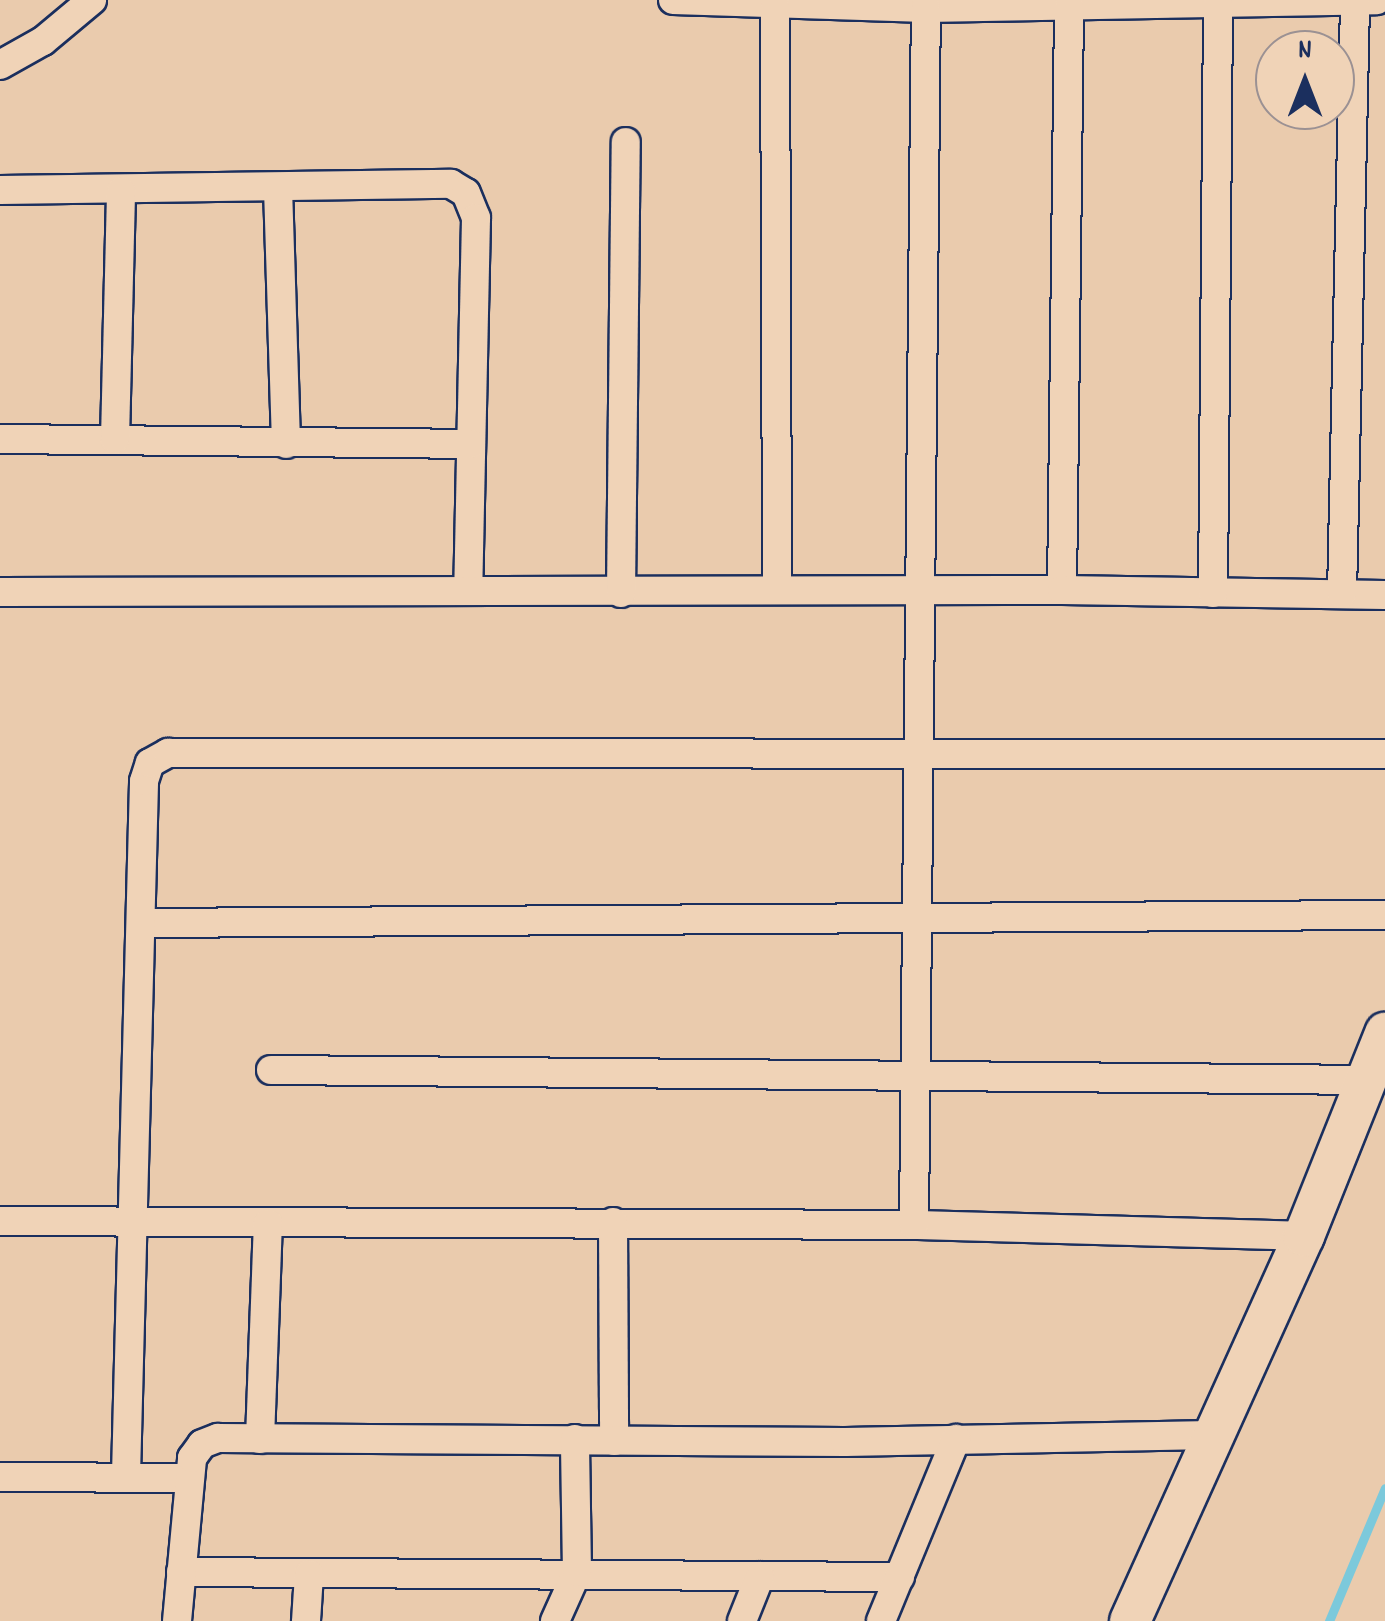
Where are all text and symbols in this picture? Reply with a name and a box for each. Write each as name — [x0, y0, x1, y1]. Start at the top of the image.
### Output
north arrow — [1255, 30, 1355, 130]
text: N — [1298, 32, 1312, 72]

